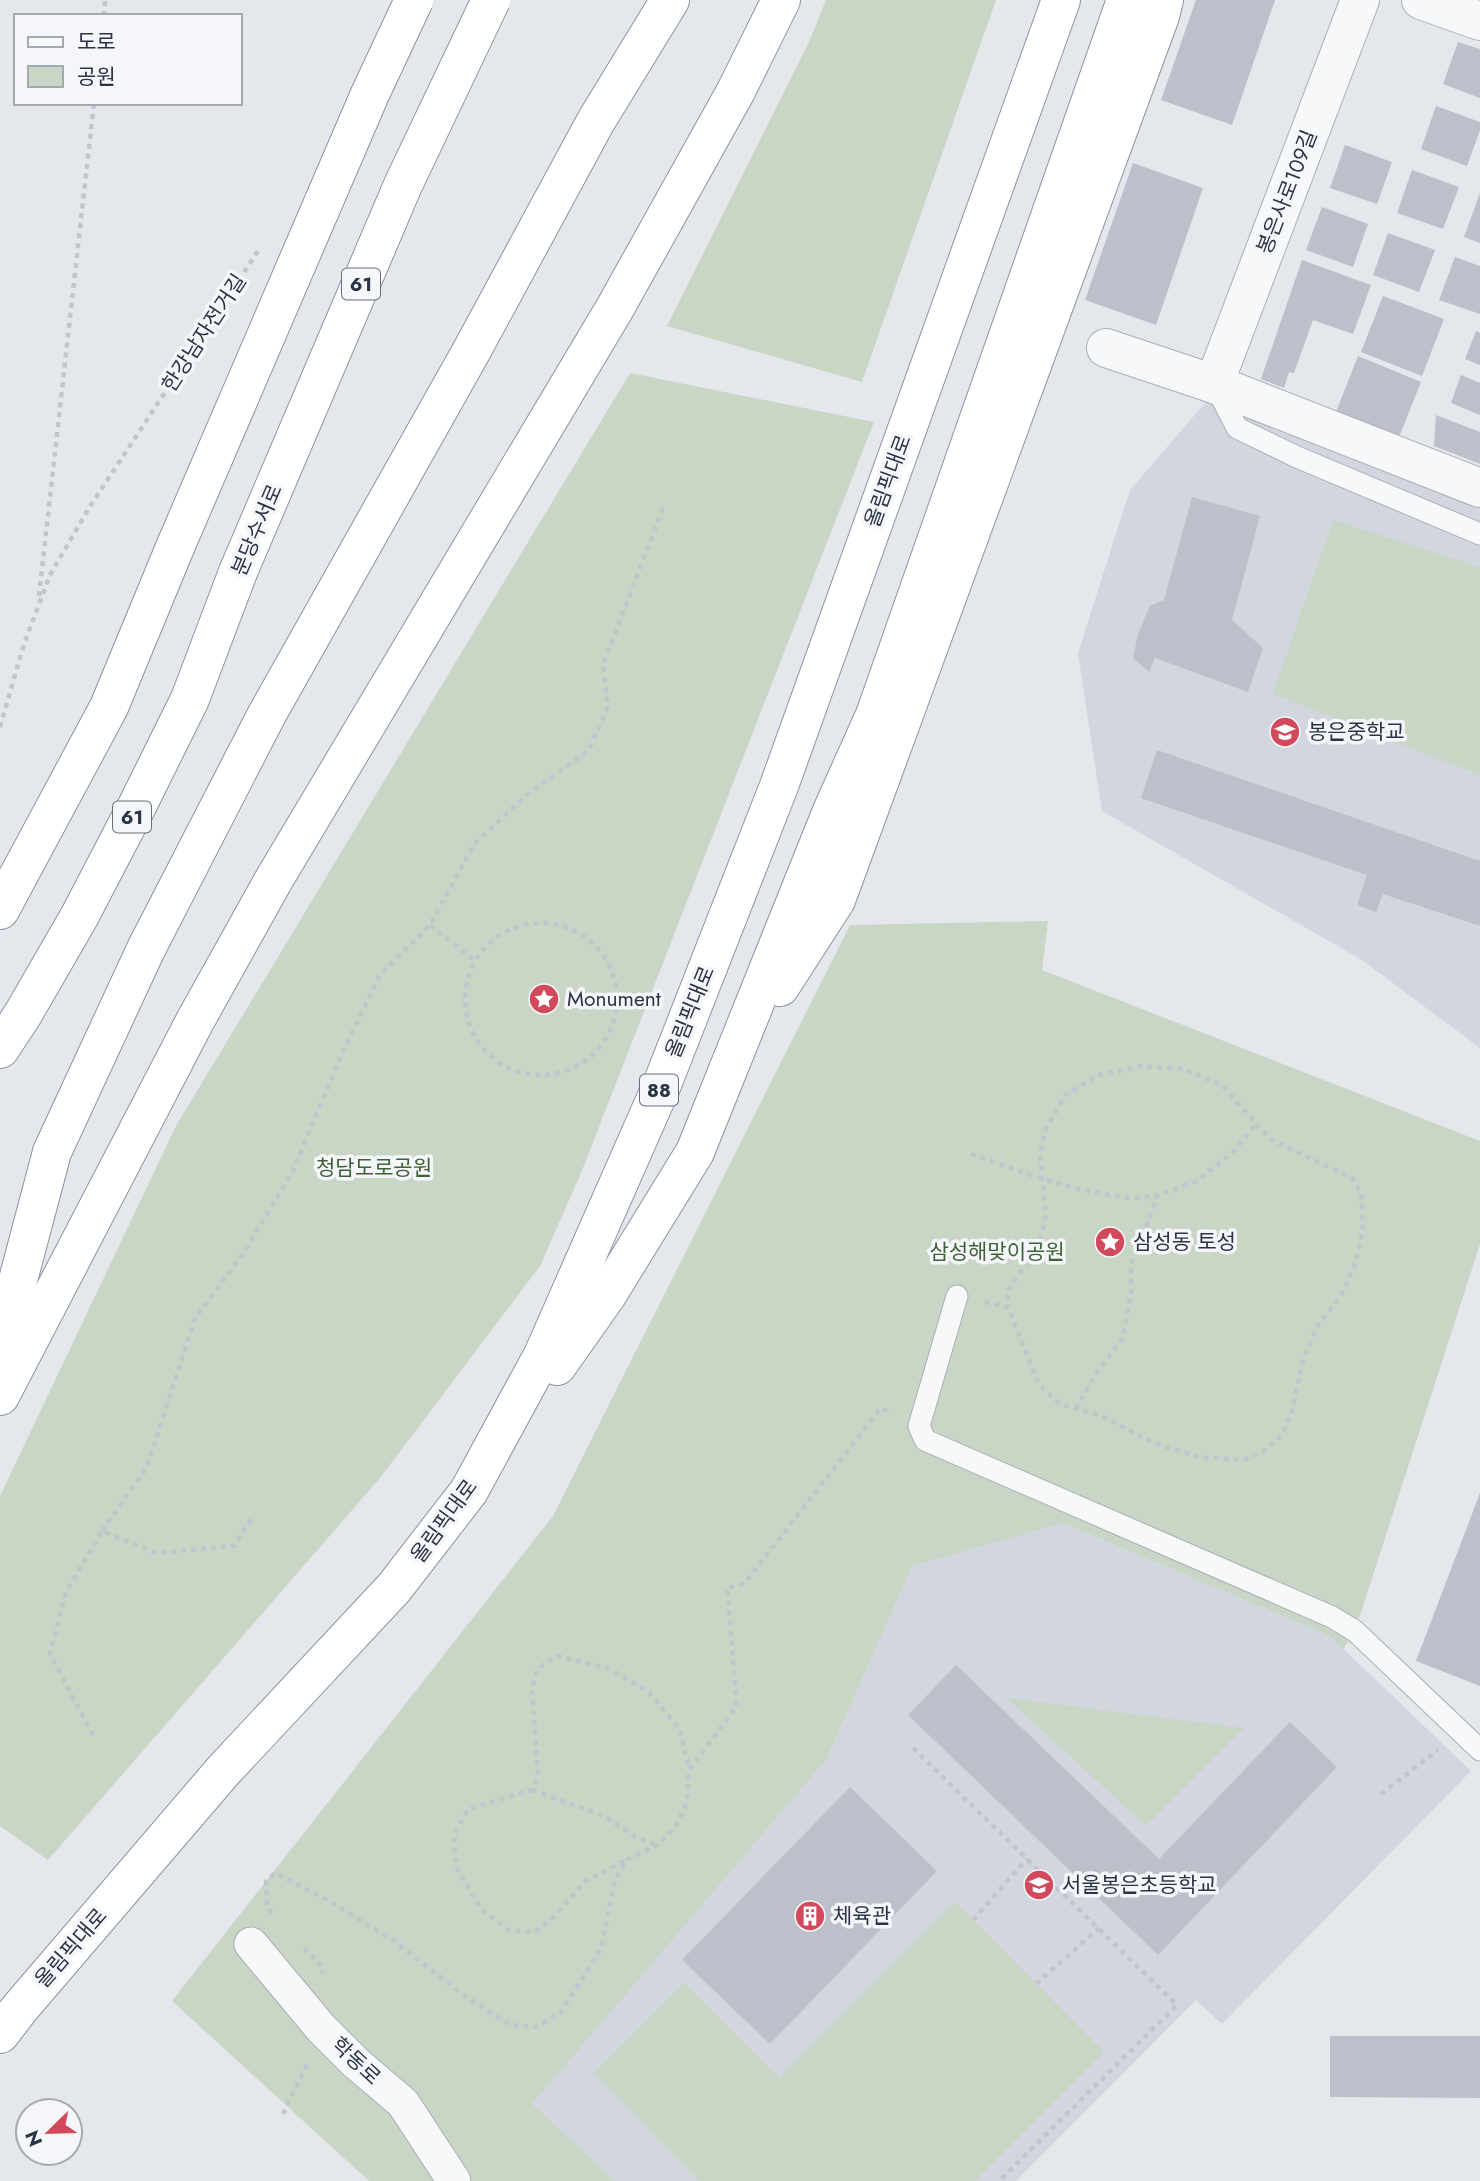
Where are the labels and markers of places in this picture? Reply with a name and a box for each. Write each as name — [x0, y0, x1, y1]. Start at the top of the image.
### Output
school or university icon: 봉은중학교 — [1268, 715, 1302, 749]
place label: 봉은중학교 — [1308, 717, 1405, 747]
place icon: Monument — [527, 982, 561, 1016]
place label: Monument — [567, 984, 661, 1014]
place icon: 삼성동 토성 — [1093, 1225, 1127, 1259]
place label: 삼성동 토성 — [1133, 1227, 1236, 1257]
school or university icon: 서울봉은초등학교 — [1022, 1868, 1056, 1902]
place label: 서울봉은초등학교 — [1062, 1870, 1217, 1900]
building icon: 체육관 — [793, 1899, 827, 1933]
place label: 체육관 — [833, 1901, 891, 1931]

